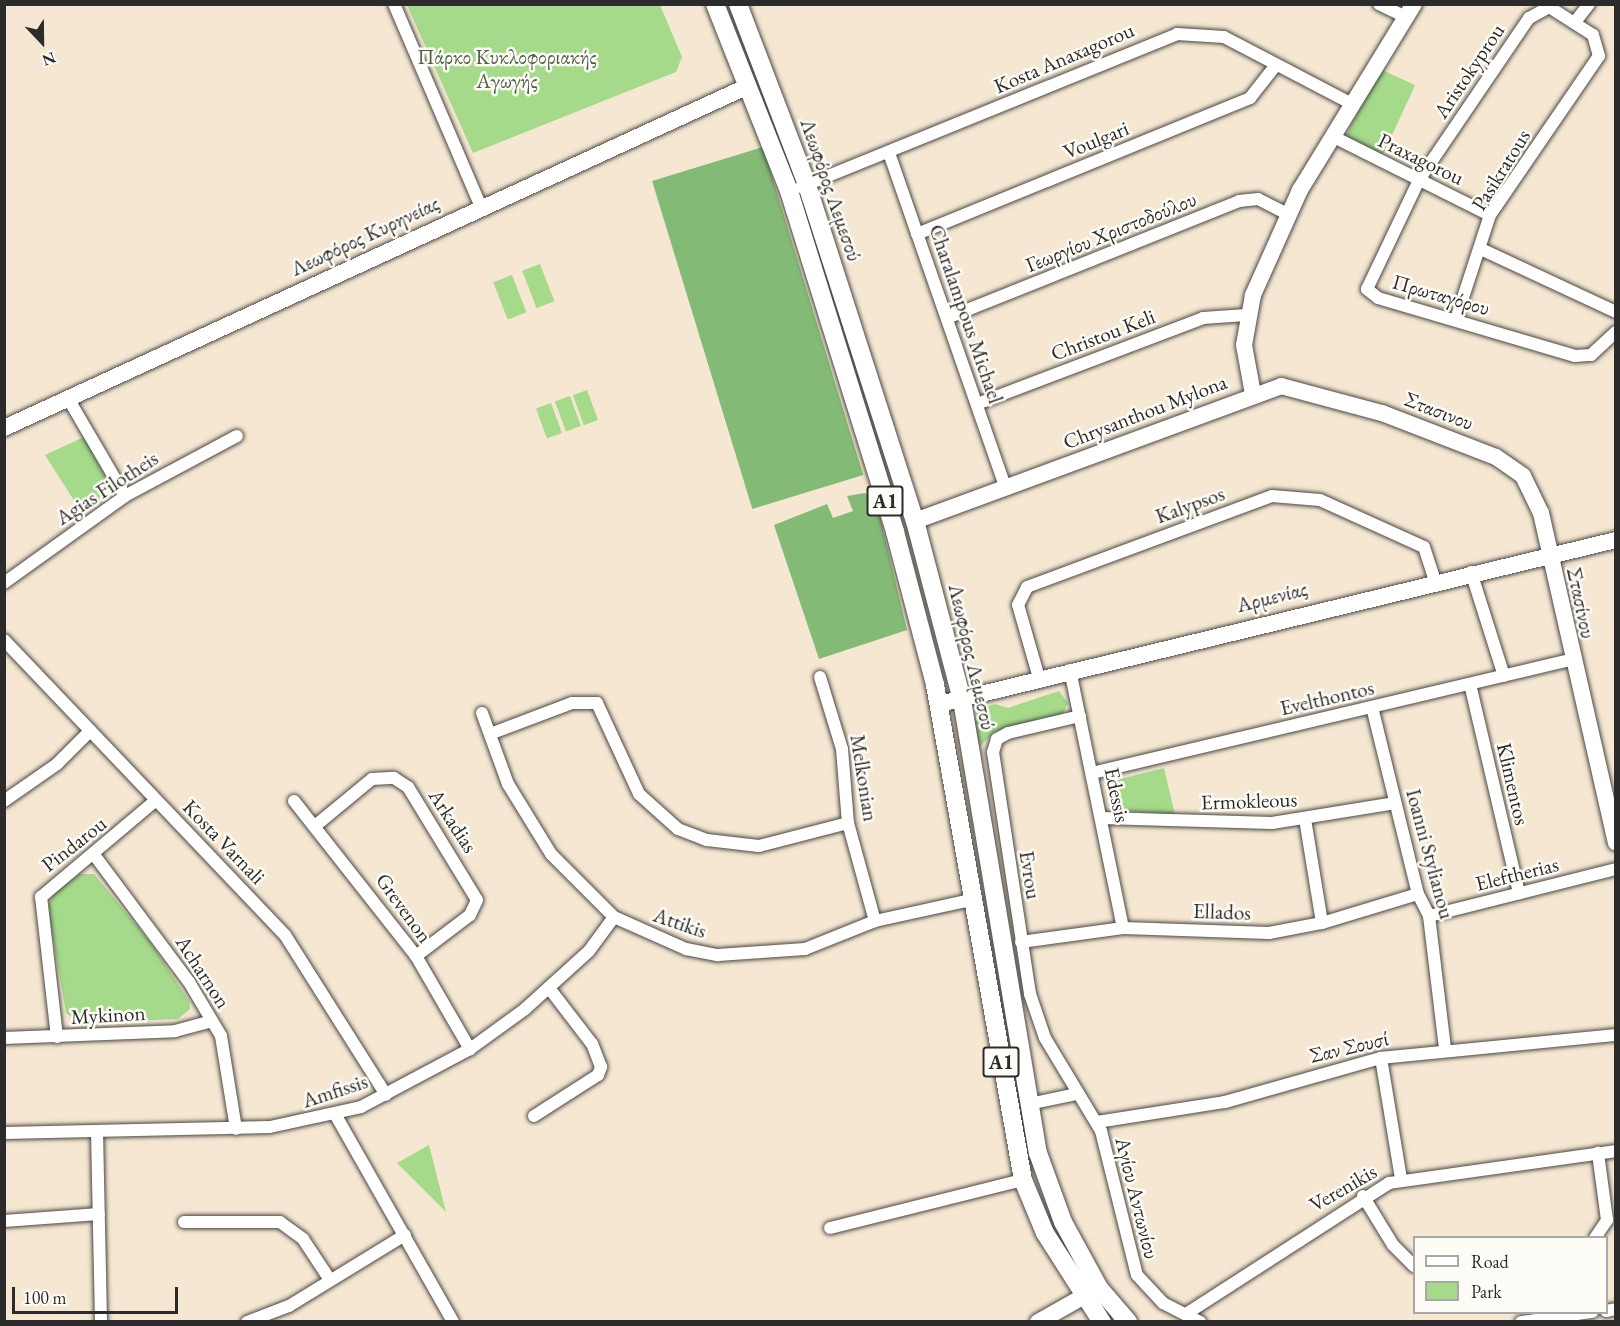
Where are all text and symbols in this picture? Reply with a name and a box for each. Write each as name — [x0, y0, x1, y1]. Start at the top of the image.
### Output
north arrow — [12, 12, 72, 72]
street label: Kosta Anaxagorou — [990, 17, 1138, 99]
street label: Aristokyprou — [1428, 19, 1510, 123]
park label: Πάρκο Κυκλοφοριακής Αγωγής — [417, 44, 597, 94]
text: N — [39, 47, 59, 71]
street label: Λεωφόρος Λεμεσού — [795, 115, 867, 265]
street label: Voulgari — [1060, 116, 1132, 164]
street label: Pasikratous — [1466, 125, 1536, 215]
street label: Praxagorou — [1374, 127, 1468, 191]
street label: Γεωργίου Χριστοδούλου — [1022, 186, 1200, 278]
street label: Λεωφόρος Κυρηνείας — [287, 191, 443, 281]
street label: Charalampous Michael — [924, 221, 1008, 407]
street label: Πρωταγόρου — [1389, 269, 1493, 321]
street label: Christou Keli — [1047, 304, 1159, 366]
street label: Chrysanthou Mylona — [1060, 369, 1230, 455]
street label: Στασινου — [1401, 386, 1477, 436]
street label: Agias Filotheis — [51, 446, 163, 530]
street label: Kalypsos — [1152, 481, 1228, 529]
road number: A1 — [866, 484, 904, 518]
street label: Στασίνου — [1561, 565, 1601, 641]
street label: Αρμενίας — [1234, 576, 1310, 618]
street label: Λεωφόρος Λεμεσού — [943, 581, 1001, 733]
street label: Evelthontos — [1278, 675, 1376, 721]
street label: Melkonian — [845, 733, 883, 823]
street label: Klimentos — [1491, 740, 1535, 828]
street label: Edessis — [1099, 765, 1135, 825]
street label: Arkadias — [423, 784, 483, 858]
street label: Ioanni Stylianou — [1401, 786, 1459, 922]
street label: Ermokleous — [1200, 787, 1298, 815]
street label: Kosta Varnali — [178, 795, 270, 889]
street label: Pindarou — [37, 811, 111, 877]
street label: Evrou — [1014, 849, 1046, 901]
street label: Eleftherias — [1473, 852, 1561, 896]
street label: Grevenon — [370, 868, 438, 948]
street label: Ellados — [1193, 898, 1251, 926]
street label: Attikis — [650, 902, 710, 944]
street label: Acharnon — [170, 931, 236, 1013]
street label: Mykinon — [70, 1000, 146, 1030]
street label: Σαν Σουσί — [1307, 1026, 1391, 1068]
road number: A1 — [982, 1045, 1020, 1079]
street label: Amfissis — [299, 1069, 371, 1113]
street label: Αγίου Αντωνίου — [1110, 1134, 1164, 1262]
street label: Verenikis — [1305, 1159, 1381, 1217]
legend — [1413, 1236, 1608, 1314]
text: Road — [1471, 1250, 1509, 1273]
scale bar — [15, 1275, 182, 1313]
text: Park — [1471, 1280, 1502, 1303]
text: 100 m — [23, 1286, 67, 1309]

